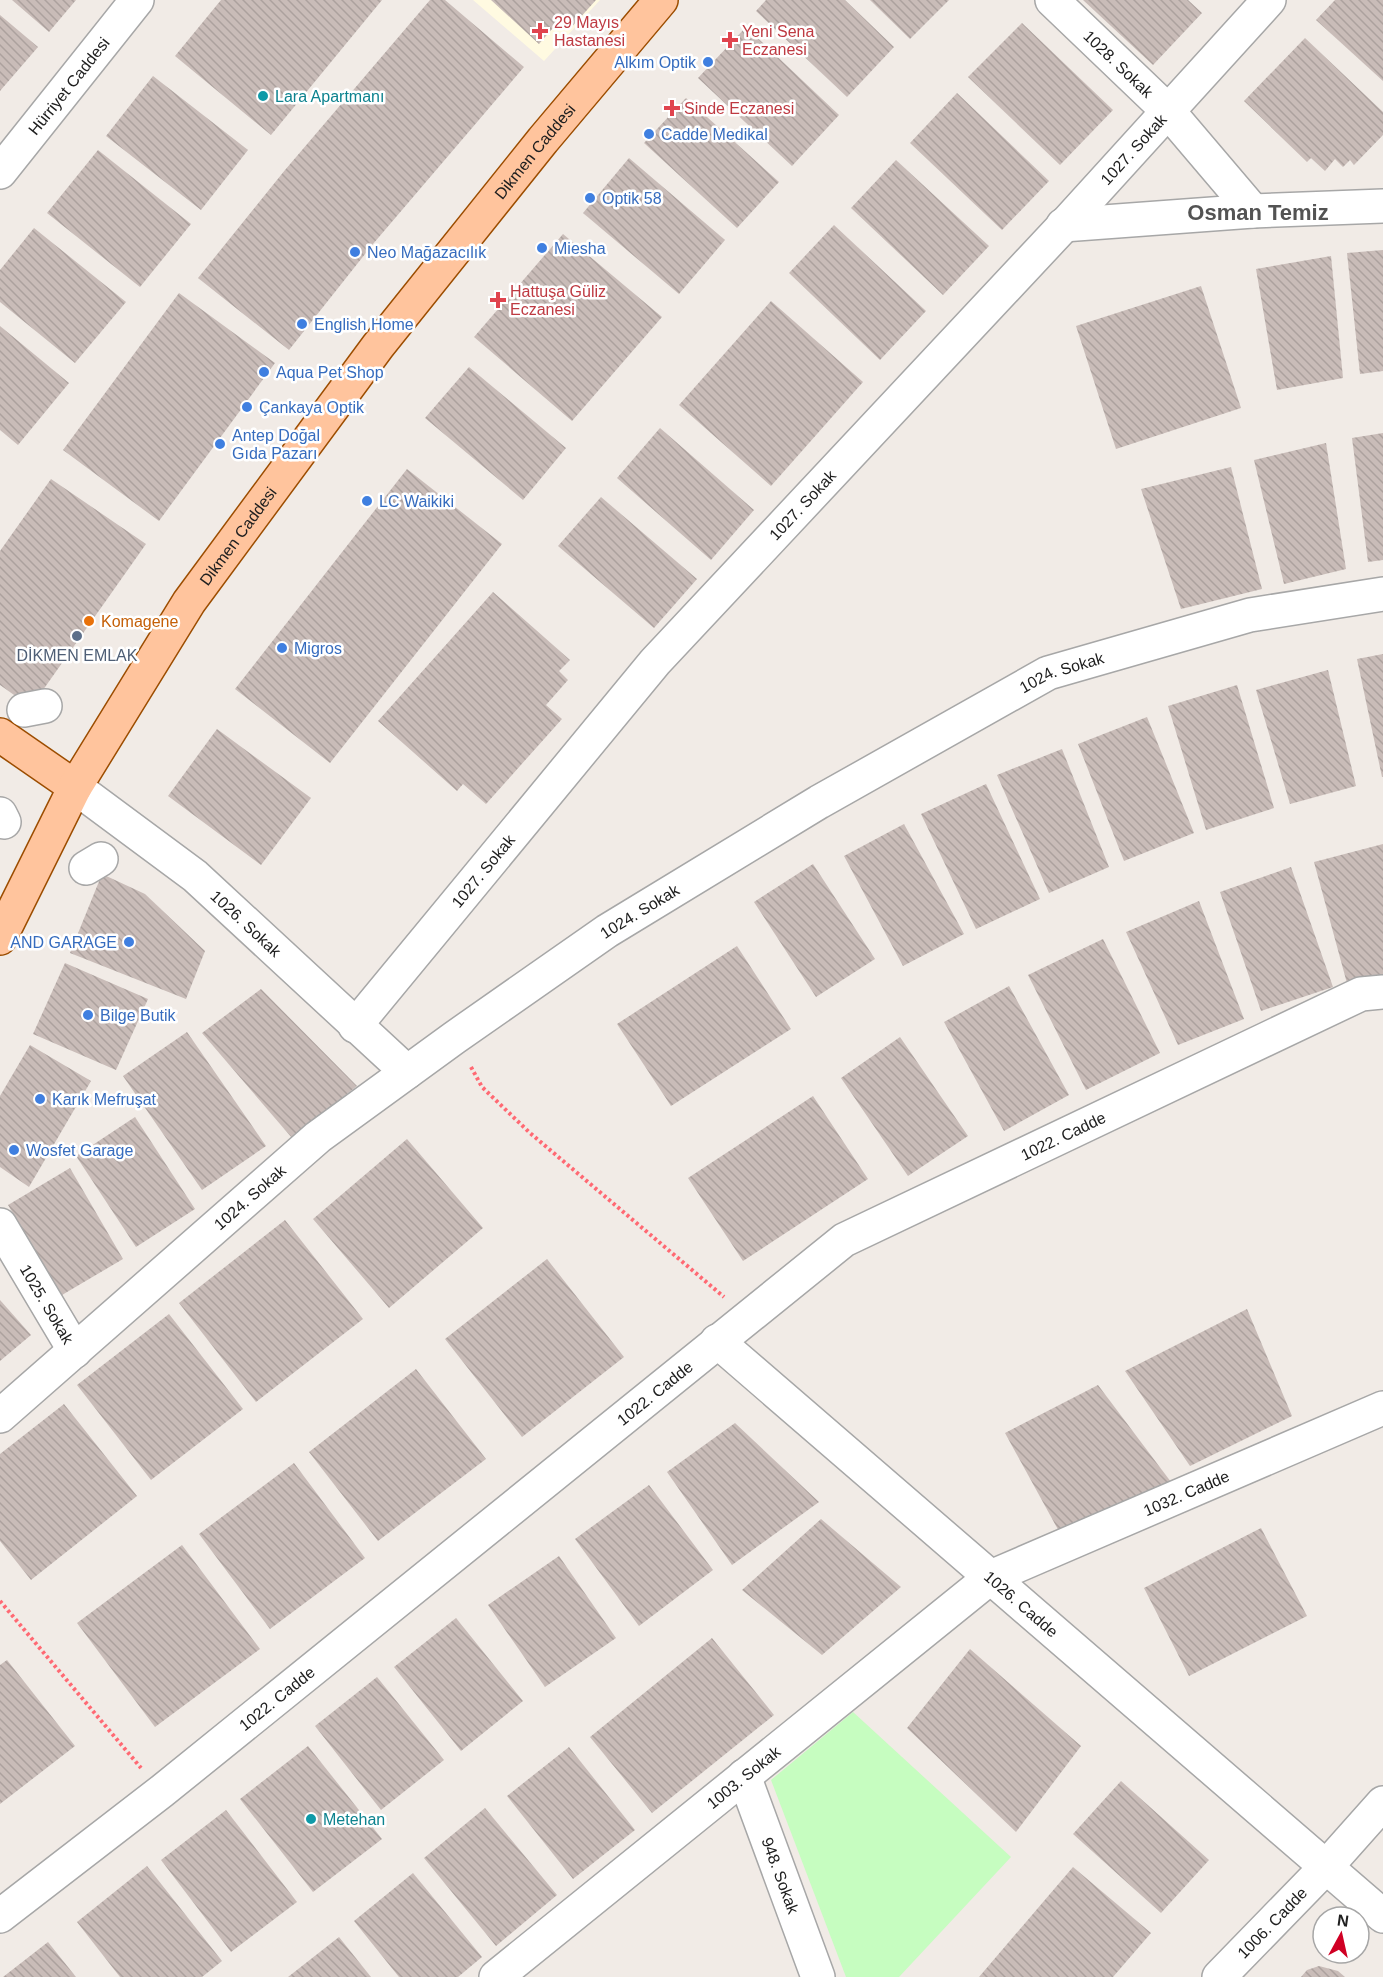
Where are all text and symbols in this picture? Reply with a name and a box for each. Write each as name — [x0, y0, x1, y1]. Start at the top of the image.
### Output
place label: 29 Mayıs Hastanesi — [554, 14, 625, 49]
marker: 29 Mayıs Hastanesi — [531, 22, 549, 40]
place label: Yeni Sena Eczanesi — [742, 23, 814, 58]
street label: 1028. Sokak — [1080, 27, 1157, 102]
marker: Yeni Sena Eczanesi — [723, 33, 737, 47]
street label: Hürriyet Caddesi — [25, 34, 113, 138]
place label: Alkım Optik — [614, 54, 697, 71]
marker: Alkım Optik — [701, 55, 715, 69]
place label: Lara Apartmanı — [275, 88, 384, 105]
marker: Lara Apartmanı — [256, 89, 270, 103]
place label: Sinde Eczanesi — [684, 100, 794, 117]
street label: Dikmen Caddesi — [491, 101, 579, 202]
marker: Sinde Eczanesi — [665, 101, 679, 115]
street label: 1027. Sokak — [1098, 110, 1171, 188]
place label: Cadde Medikal — [661, 126, 768, 143]
marker: Cadde Medikal — [642, 127, 656, 141]
place label: Optik 58 — [602, 190, 662, 207]
marker: Optik 58 — [583, 191, 597, 205]
district label: Osman Temiz — [1187, 200, 1329, 225]
place label: Miesha — [554, 240, 606, 257]
marker: Miesha — [535, 241, 549, 255]
place label: Neo Mağazacılık — [367, 244, 487, 261]
marker: Neo Mağazacılık — [348, 245, 362, 259]
place label: Hattuşa Güliz Eczanesi — [510, 283, 606, 318]
marker: Hattuşa Güliz Eczanesi — [491, 293, 505, 307]
place label: English Home — [314, 316, 414, 333]
marker: English Home — [295, 317, 309, 331]
place label: Aqua Pet Shop — [276, 364, 384, 381]
marker: Aqua Pet Shop — [257, 365, 271, 379]
place label: Çankaya Optik — [259, 399, 365, 416]
marker: Çankaya Optik — [240, 400, 254, 414]
place label: Antep Doğal Gıda Pazarı — [232, 427, 320, 462]
marker: Antep Doğal Gıda Pazarı — [213, 437, 227, 451]
street label: 1027. Sokak — [766, 466, 840, 543]
street label: Dikmen Caddesi — [196, 484, 280, 589]
place label: LC Waikiki — [379, 493, 454, 510]
marker: LC Waikiki — [360, 494, 374, 508]
place label: Komagene — [101, 613, 178, 630]
marker: Komagene — [82, 614, 96, 628]
marker: DİKMEN EMLAK — [70, 629, 84, 643]
place label: Migros — [294, 640, 342, 657]
marker: Migros — [275, 641, 289, 655]
place label: DİKMEN EMLAK — [17, 646, 138, 664]
street label: 1024. Sokak — [1017, 649, 1107, 696]
street label: 1027. Sokak — [448, 831, 519, 911]
street label: 1024. Sokak — [597, 881, 683, 942]
street label: 1026. Sokak — [207, 887, 285, 961]
place label: AND GARAGE — [10, 934, 117, 951]
marker: AND GARAGE — [122, 935, 136, 949]
place label: Bilge Butik — [100, 1007, 177, 1024]
marker: Bilge Butik — [81, 1008, 95, 1022]
place label: Karık Mefruşat — [52, 1091, 157, 1108]
marker: Karık Mefruşat — [33, 1092, 47, 1106]
street label: 1022. Cadde — [1018, 1109, 1108, 1164]
place label: Wosfet Garage — [26, 1142, 133, 1159]
marker: Wosfet Garage — [7, 1143, 21, 1157]
street label: 1024. Sokak — [211, 1161, 290, 1233]
street label: 1025. Sokak — [17, 1262, 77, 1348]
street label: 1022. Cadde — [614, 1358, 696, 1429]
street label: 1032. Cadde — [1141, 1467, 1232, 1519]
street label: 1026. Cadde — [981, 1568, 1061, 1641]
street label: 1022. Cadde — [236, 1663, 318, 1734]
street label: 1003. Sokak — [704, 1742, 784, 1812]
place label: Metehan — [323, 1811, 385, 1828]
marker: Metehan — [304, 1812, 318, 1826]
street label: 948. Sokak — [758, 1835, 802, 1917]
street label: 1006. Cadde — [1234, 1884, 1310, 1962]
north arrow — [1311, 1905, 1371, 1965]
text: N — [1336, 1911, 1350, 1930]

